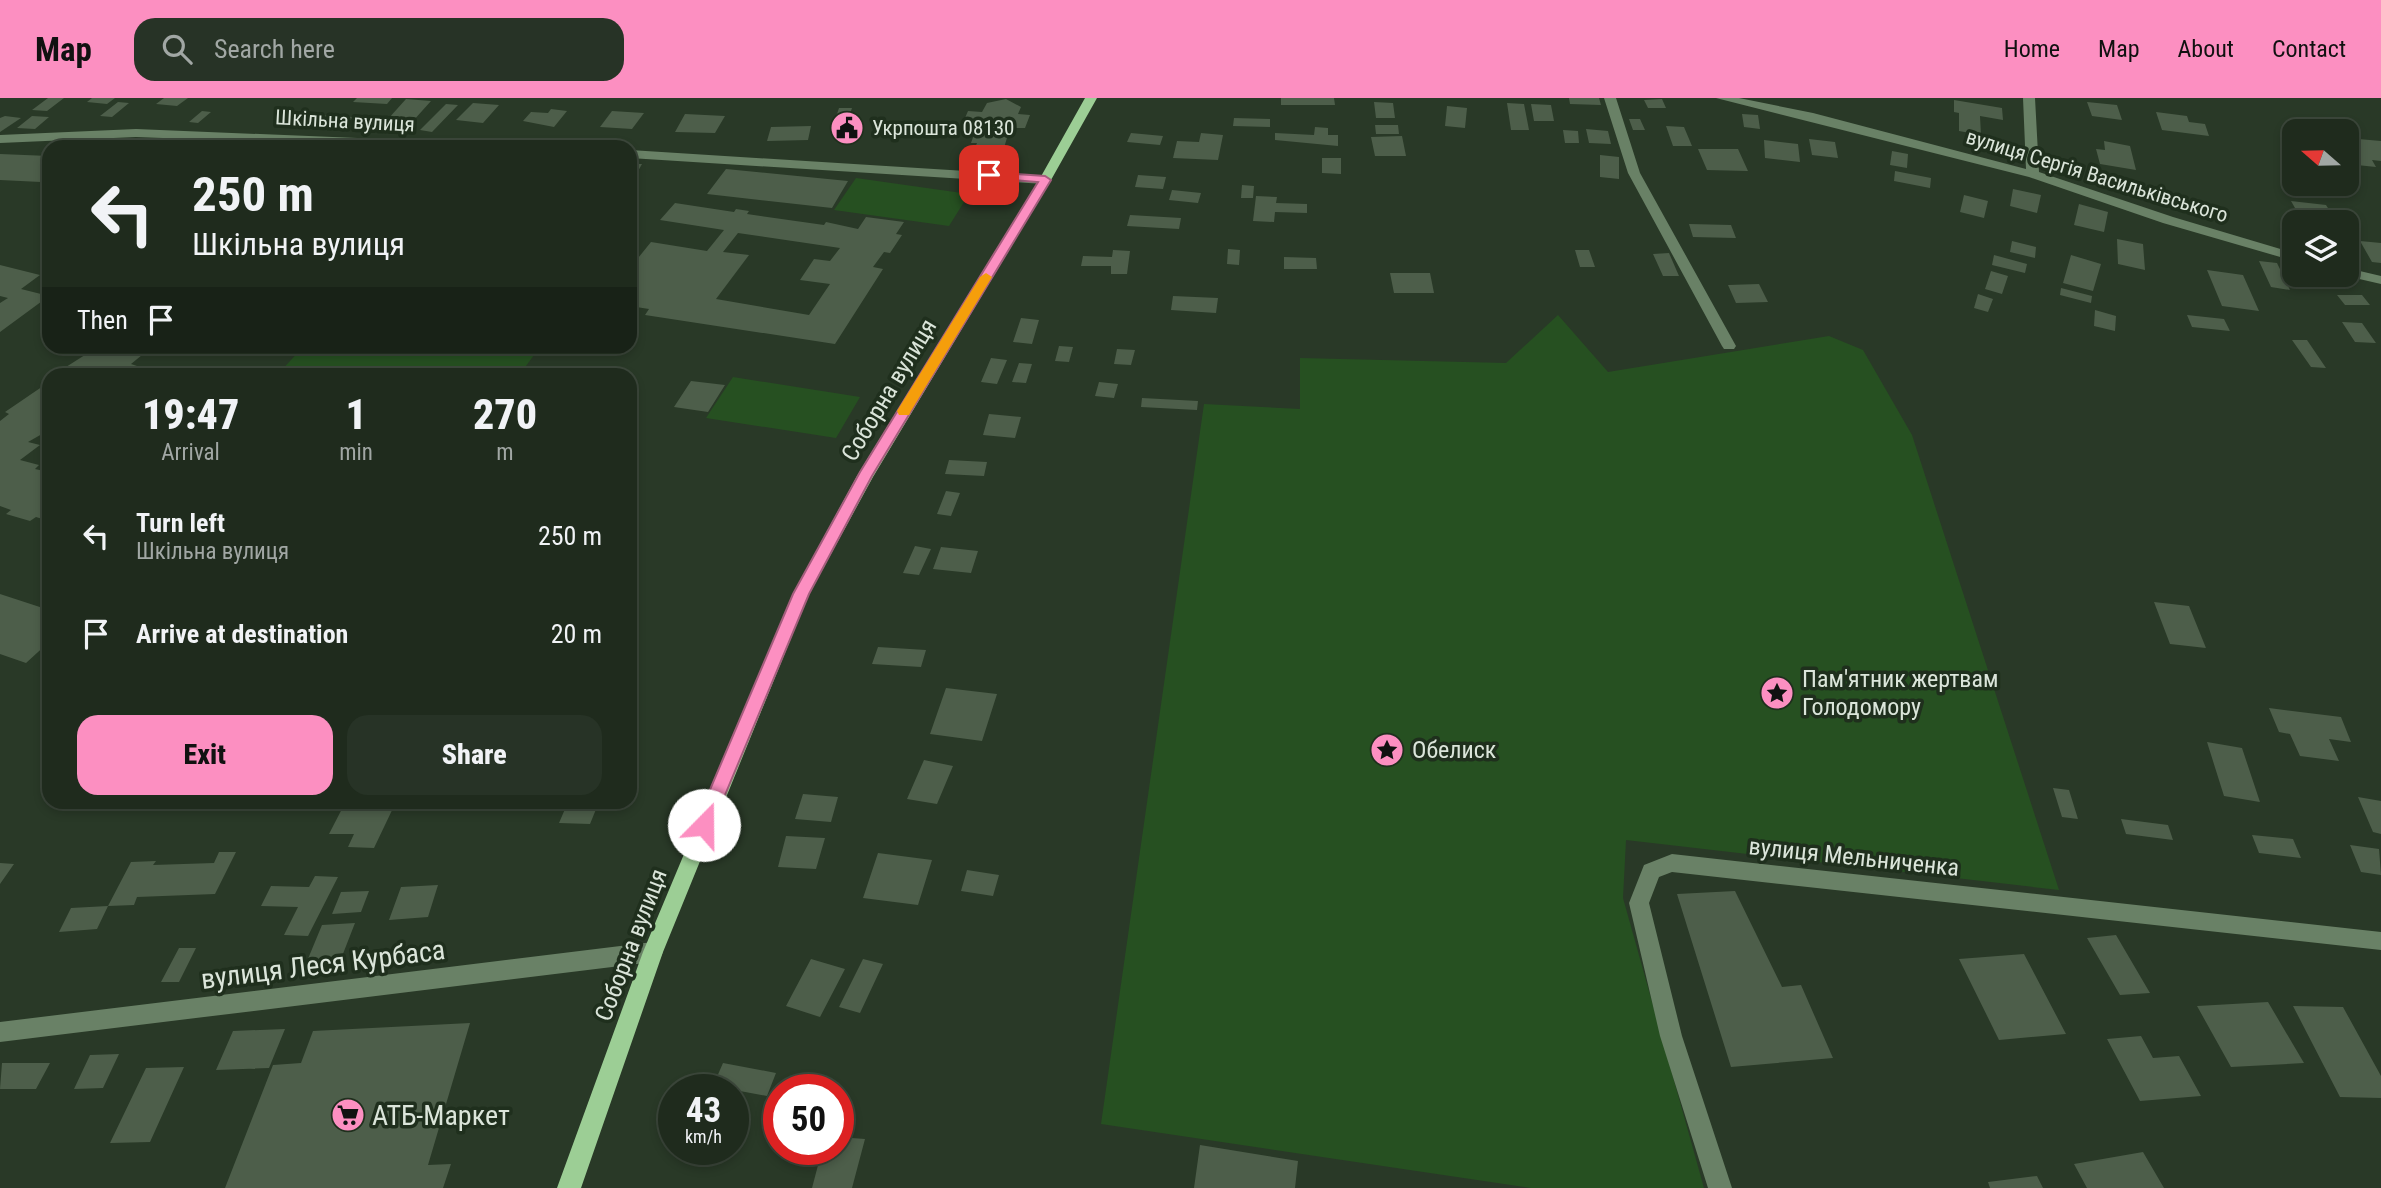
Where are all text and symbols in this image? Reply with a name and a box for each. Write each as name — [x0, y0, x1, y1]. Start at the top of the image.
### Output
search box — [134, 18, 624, 81]
text: Map — [35, 30, 92, 69]
icon: search — [158, 30, 196, 68]
text: Search here — [214, 34, 335, 64]
text: Home — [2004, 35, 2060, 63]
text: Map — [2098, 35, 2140, 63]
text: About — [2178, 35, 2234, 63]
text: Contact — [2272, 35, 2346, 63]
street label: Шкільна вулиця — [275, 105, 415, 137]
public building icon: Укрпошта 08130 — [828, 109, 866, 147]
place label: Укрпошта 08130 — [872, 116, 1014, 140]
north arrow — [2282, 119, 2359, 196]
map controls — [2282, 119, 2359, 287]
street label: вулиця Сергія Васильківського — [1963, 125, 2231, 227]
pin — [959, 145, 1019, 205]
icon: arrive — [970, 156, 1008, 194]
text: 250 m — [192, 166, 314, 223]
icon: left — [77, 168, 168, 259]
button: layers — [2282, 210, 2359, 287]
text: Шкільна вулиця — [192, 225, 405, 263]
icon: arrive — [142, 301, 180, 339]
text: Then — [77, 305, 128, 335]
street label: Соборна вулиця — [836, 314, 942, 466]
text: 19:47 — [142, 390, 239, 439]
text: 1 — [345, 390, 367, 439]
text: 270 — [473, 390, 537, 439]
text: Arrival — [161, 439, 220, 466]
text: min — [339, 439, 373, 466]
text: m — [496, 439, 514, 466]
text: Turn left — [136, 508, 225, 538]
icon: left — [77, 517, 115, 555]
text: 250 m — [538, 521, 602, 551]
text: Шкільна вулиця — [136, 538, 289, 565]
icon: arrive — [77, 615, 115, 653]
text: Arrive at destination — [136, 619, 348, 649]
text: 20 m — [551, 619, 602, 649]
place label: Пам'ятник жертвам Голодомору — [1802, 665, 1998, 721]
place icon: Пам'ятник жертвам Голодомору — [1758, 674, 1796, 712]
button: Exit — [77, 715, 333, 795]
button: Share — [347, 715, 602, 795]
place icon: Обелиск — [1368, 731, 1406, 769]
place label: Обелиск — [1412, 736, 1497, 764]
position arrow — [667, 788, 741, 862]
street label: вулиця Мельниченка — [1747, 832, 1961, 882]
street label: Соборна вулиця — [589, 865, 673, 1025]
street label: вулиця Леся Курбаса — [199, 933, 447, 996]
speed limit sign: 50 — [763, 1074, 854, 1165]
text: 43 — [686, 1090, 721, 1131]
supermarket icon: АТБ-Маркет — [329, 1096, 367, 1134]
place label: АТБ-Маркет — [372, 1099, 510, 1132]
text: km/h — [685, 1126, 722, 1147]

